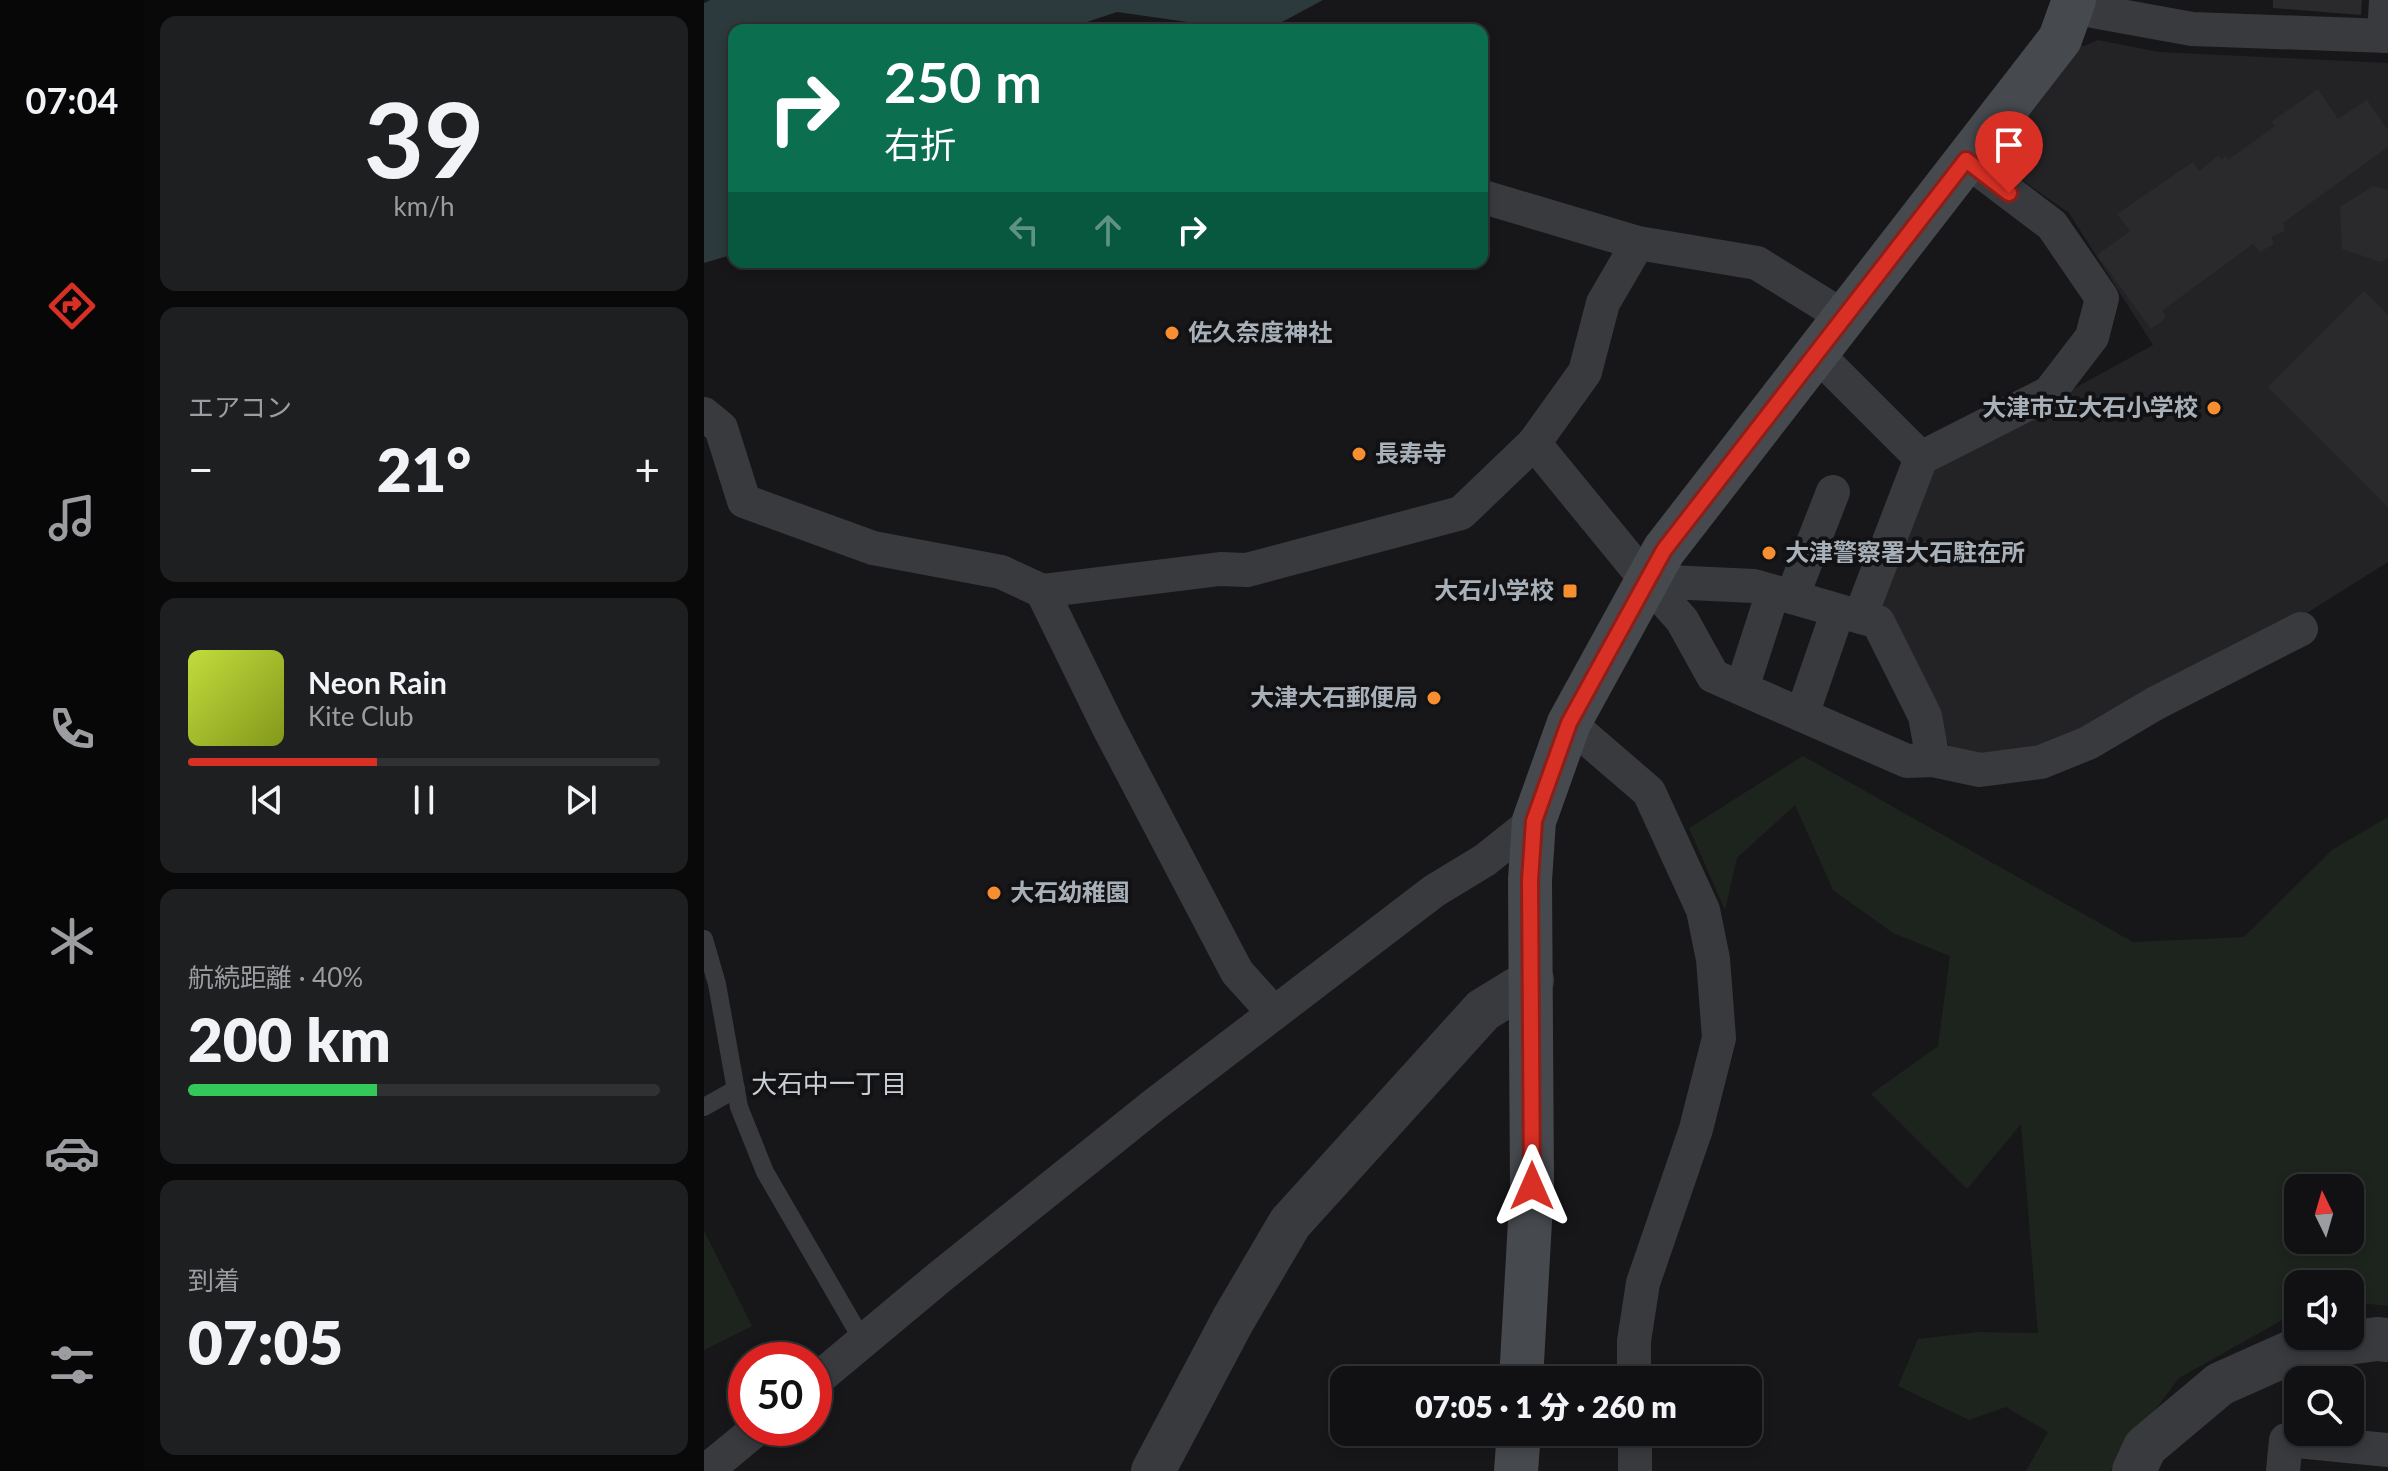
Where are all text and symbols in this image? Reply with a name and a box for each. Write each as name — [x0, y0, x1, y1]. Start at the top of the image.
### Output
text: 250 m — [884, 48, 1042, 115]
icon: right — [752, 56, 856, 160]
text: 39 — [364, 75, 484, 200]
text: 07:04 — [26, 78, 118, 122]
pin — [1975, 111, 2043, 193]
text: 右折 — [884, 122, 956, 166]
icon: arrive — [1987, 123, 2031, 167]
text: km/h — [394, 190, 454, 222]
icon: left — [1002, 208, 1046, 252]
icon: ahead — [1086, 208, 1130, 252]
icon: right — [1170, 208, 1214, 252]
icon: directions — [44, 278, 100, 334]
place label: 佐久奈度神社 — [1188, 317, 1332, 346]
marker: 佐久奈度神社 — [1163, 324, 1181, 342]
text: エアコン — [188, 391, 292, 423]
place label: 大津市立大石小学校 — [1982, 392, 2198, 421]
marker: 大津市立大石小学校 — [2205, 399, 2223, 417]
text: 21° — [377, 433, 471, 505]
place label: 長寿寺 — [1375, 438, 1447, 467]
text: − — [188, 443, 214, 495]
text: + — [634, 443, 660, 495]
marker: 長寿寺 — [1350, 445, 1368, 463]
icon: music — [44, 490, 100, 546]
place label: 大津警察署大石駐在所 — [1785, 537, 2025, 566]
marker: 大津警察署大石駐在所 — [1760, 544, 1778, 562]
place label: 大石小学校 — [1434, 575, 1554, 604]
marker: 大石小学校 — [1561, 582, 1579, 600]
text: Neon Rain — [308, 664, 447, 700]
place label: 大津大石郵便局 — [1250, 682, 1418, 711]
marker: 大津大石郵便局 — [1425, 689, 1443, 707]
text: Kite Club — [308, 700, 414, 732]
icon: phone — [44, 701, 100, 757]
icon: previous — [245, 778, 289, 822]
icon: pause — [402, 778, 446, 822]
icon: next — [559, 778, 603, 822]
place label: 大石幼稚園 — [1010, 877, 1130, 906]
marker: 大石幼稚園 — [985, 884, 1003, 902]
icon: climate — [44, 913, 100, 969]
text: 航続距離 · 40% — [188, 961, 363, 993]
text: 200 km — [188, 1003, 391, 1075]
district label: 大石中一丁目 — [751, 1067, 907, 1099]
icon: car — [44, 1125, 100, 1181]
position arrow — [1490, 1144, 1574, 1228]
north arrow — [2284, 1174, 2364, 1254]
map controls — [2284, 1174, 2364, 1446]
text: 到着 — [188, 1264, 240, 1296]
button: sound — [2284, 1270, 2364, 1350]
text: 07:05 — [188, 1306, 343, 1378]
icon: filters — [44, 1337, 100, 1393]
speed limit sign: 50 — [728, 1342, 832, 1446]
button: search — [2284, 1366, 2364, 1446]
text: 07:05 · 1 分 · 260 m — [1415, 1388, 1677, 1424]

